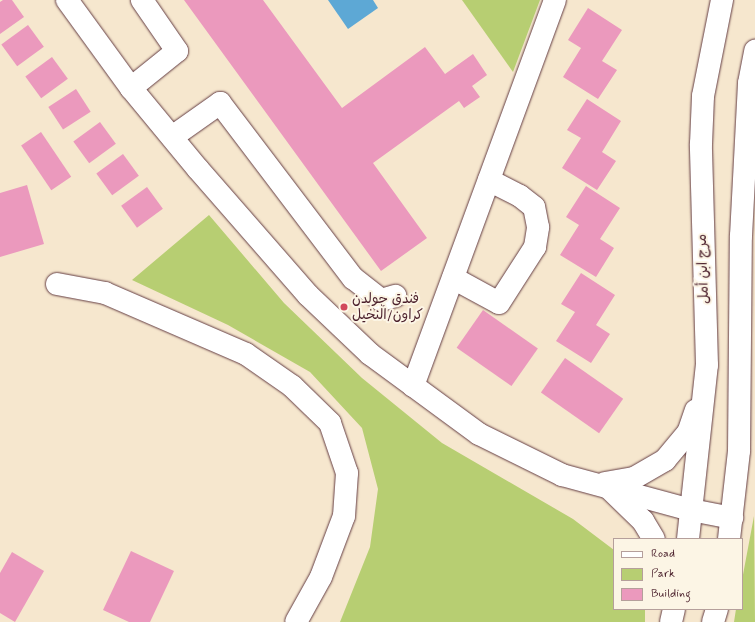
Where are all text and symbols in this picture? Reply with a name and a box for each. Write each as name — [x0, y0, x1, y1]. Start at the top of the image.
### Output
street label: مرج ابن أمل — [693, 234, 713, 304]
place label: فندق چولدن كراون/النخيل — [352, 291, 423, 324]
marker: فندق چولدن كراون/النخيل — [339, 302, 349, 312]
legend — [613, 538, 743, 610]
text: Road — [651, 546, 675, 562]
text: Park — [651, 566, 675, 582]
text: Building — [651, 586, 691, 602]

